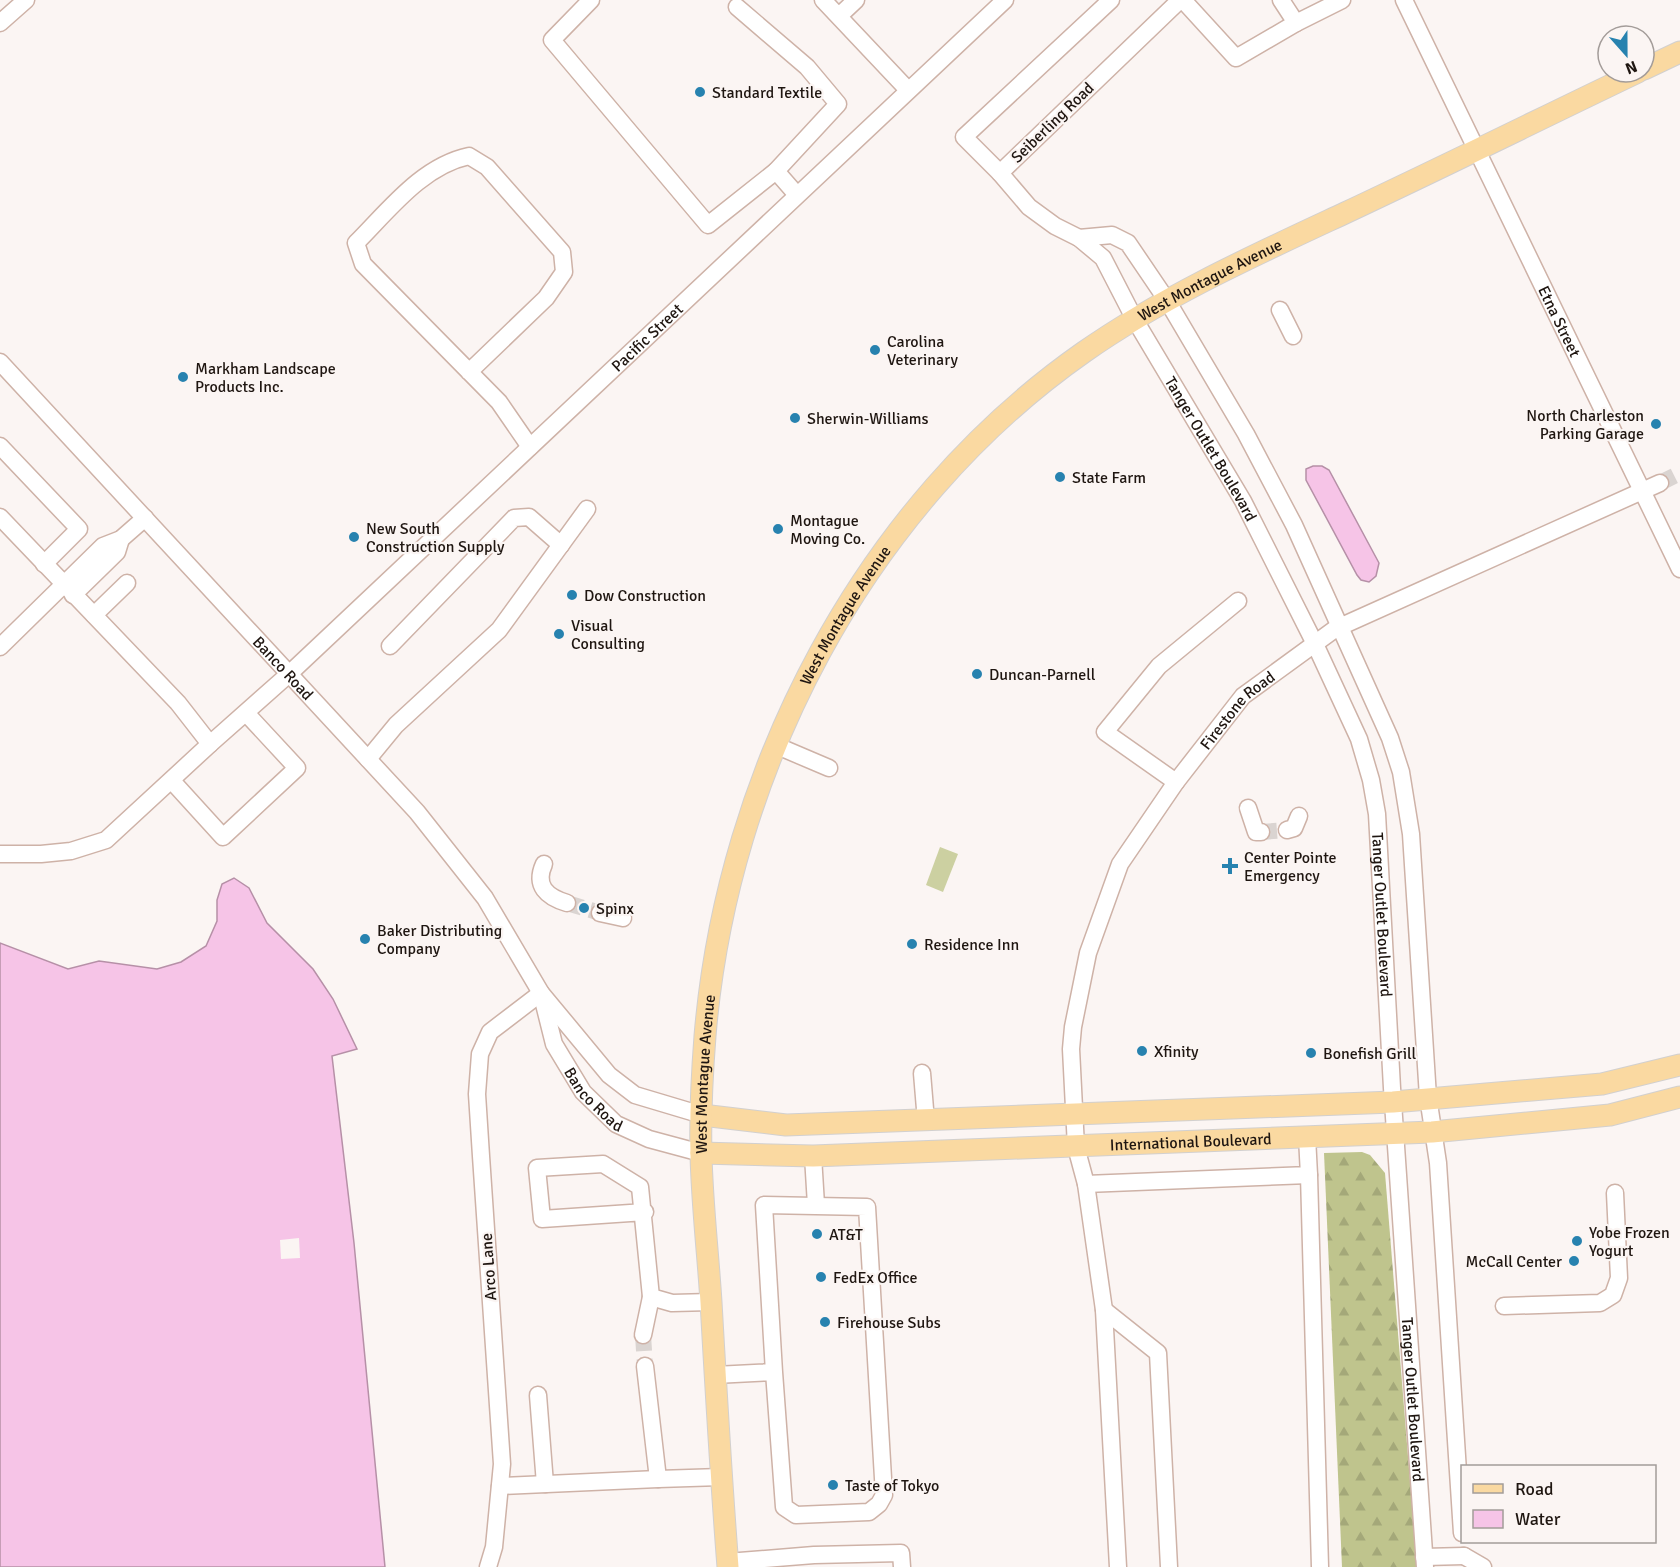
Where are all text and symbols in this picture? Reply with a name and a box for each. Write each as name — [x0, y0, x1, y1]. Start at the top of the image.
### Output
north arrow — [1596, 24, 1656, 84]
text: N — [1622, 56, 1640, 78]
street label: Seiberling Road — [1007, 78, 1098, 167]
place label: Standard Textile — [712, 83, 822, 103]
marker: Standard Textile — [693, 85, 707, 99]
street label: West Montague Avenue — [1135, 235, 1285, 326]
street label: Etna Street — [1533, 283, 1585, 361]
street label: Pacific Street — [608, 299, 688, 376]
place label: Carolina Veterinary — [887, 332, 958, 370]
marker: Carolina Veterinary — [868, 343, 882, 357]
place label: Markham Landscape Products Inc. — [195, 359, 336, 397]
marker: Markham Landscape Products Inc. — [176, 370, 190, 384]
street label: Tanger Outlet Boulevard — [1160, 373, 1261, 525]
place label: North Charleston Parking Garage — [1526, 406, 1644, 444]
place label: Sherwin-Williams — [807, 409, 929, 429]
marker: Sherwin-Williams — [788, 411, 802, 425]
marker: North Charleston Parking Garage — [1649, 417, 1663, 431]
place label: State Farm — [1072, 468, 1146, 488]
marker: State Farm — [1053, 470, 1067, 484]
place label: Montague Moving Co. — [790, 511, 865, 549]
place label: New South Construction Supply — [366, 519, 505, 557]
marker: Montague Moving Co. — [771, 522, 785, 536]
marker: New South Construction Supply — [347, 530, 361, 544]
street label: West Montague Avenue — [796, 542, 895, 689]
place label: Dow Construction — [584, 586, 706, 606]
marker: Dow Construction — [565, 588, 579, 602]
place label: Visual Consulting — [571, 616, 645, 654]
marker: Visual Consulting — [552, 627, 566, 641]
street label: Banco Road — [248, 632, 317, 705]
place label: Duncan-Parnell — [989, 665, 1096, 685]
marker: Duncan-Parnell — [970, 667, 984, 681]
street label: Firestone Road — [1196, 667, 1279, 754]
street label: Tanger Outlet Boulevard — [1367, 832, 1396, 998]
place label: Center Pointe Emergency — [1244, 848, 1337, 886]
marker: Center Pointe Emergency — [1221, 857, 1239, 875]
place label: Spinx — [596, 899, 634, 919]
marker: Spinx — [577, 901, 591, 915]
place label: Baker Distributing Company — [377, 921, 502, 959]
marker: Baker Distributing Company — [358, 932, 372, 946]
place label: Residence Inn — [924, 935, 1019, 955]
marker: Residence Inn — [905, 937, 919, 951]
street label: West Montague Avenue — [692, 993, 720, 1154]
place label: Xfinity — [1154, 1042, 1199, 1062]
marker: Xfinity — [1135, 1044, 1149, 1058]
place label: Bonefish Grill — [1323, 1044, 1417, 1064]
marker: Bonefish Grill — [1304, 1046, 1318, 1060]
street label: Banco Road — [559, 1064, 626, 1137]
street label: International Boulevard — [1110, 1129, 1272, 1155]
place label: Yobe Frozen Yogurt — [1589, 1223, 1670, 1261]
place label: AT&T — [829, 1225, 863, 1245]
marker: AT&T — [810, 1227, 824, 1241]
street label: Arco Lane — [477, 1232, 501, 1301]
marker: Yobe Frozen Yogurt — [1570, 1234, 1584, 1248]
place label: McCall Center — [1466, 1252, 1562, 1272]
marker: McCall Center — [1567, 1254, 1581, 1268]
place label: FedEx Office — [833, 1268, 918, 1288]
marker: FedEx Office — [814, 1270, 828, 1284]
place label: Firehouse Subs — [837, 1313, 941, 1333]
marker: Firehouse Subs — [818, 1315, 832, 1329]
street label: Tanger Outlet Boulevard — [1397, 1317, 1428, 1483]
legend — [1461, 1465, 1656, 1543]
place label: Taste of Tokyo — [845, 1476, 939, 1496]
marker: Taste of Tokyo — [826, 1478, 840, 1492]
text: Road — [1515, 1478, 1554, 1500]
text: Water — [1515, 1508, 1561, 1530]

